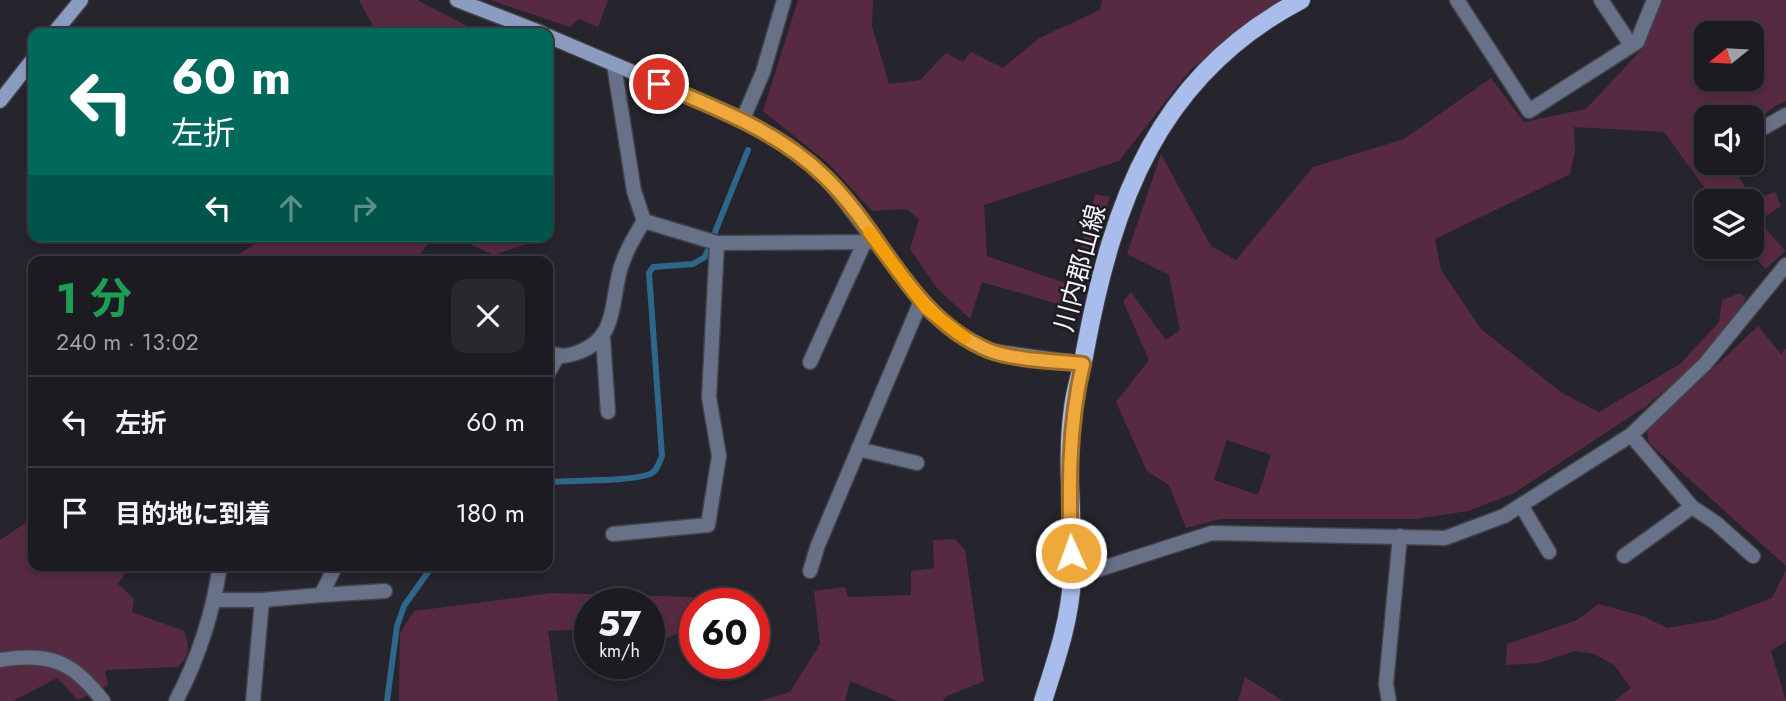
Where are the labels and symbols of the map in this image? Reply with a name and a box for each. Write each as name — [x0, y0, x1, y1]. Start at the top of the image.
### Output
north arrow — [1694, 21, 1764, 91]
pin — [629, 54, 689, 114]
street label: 川内郡山線 — [1045, 200, 1115, 336]
position arrow — [1034, 516, 1108, 590]
speed limit sign: 60 — [679, 588, 770, 679]

